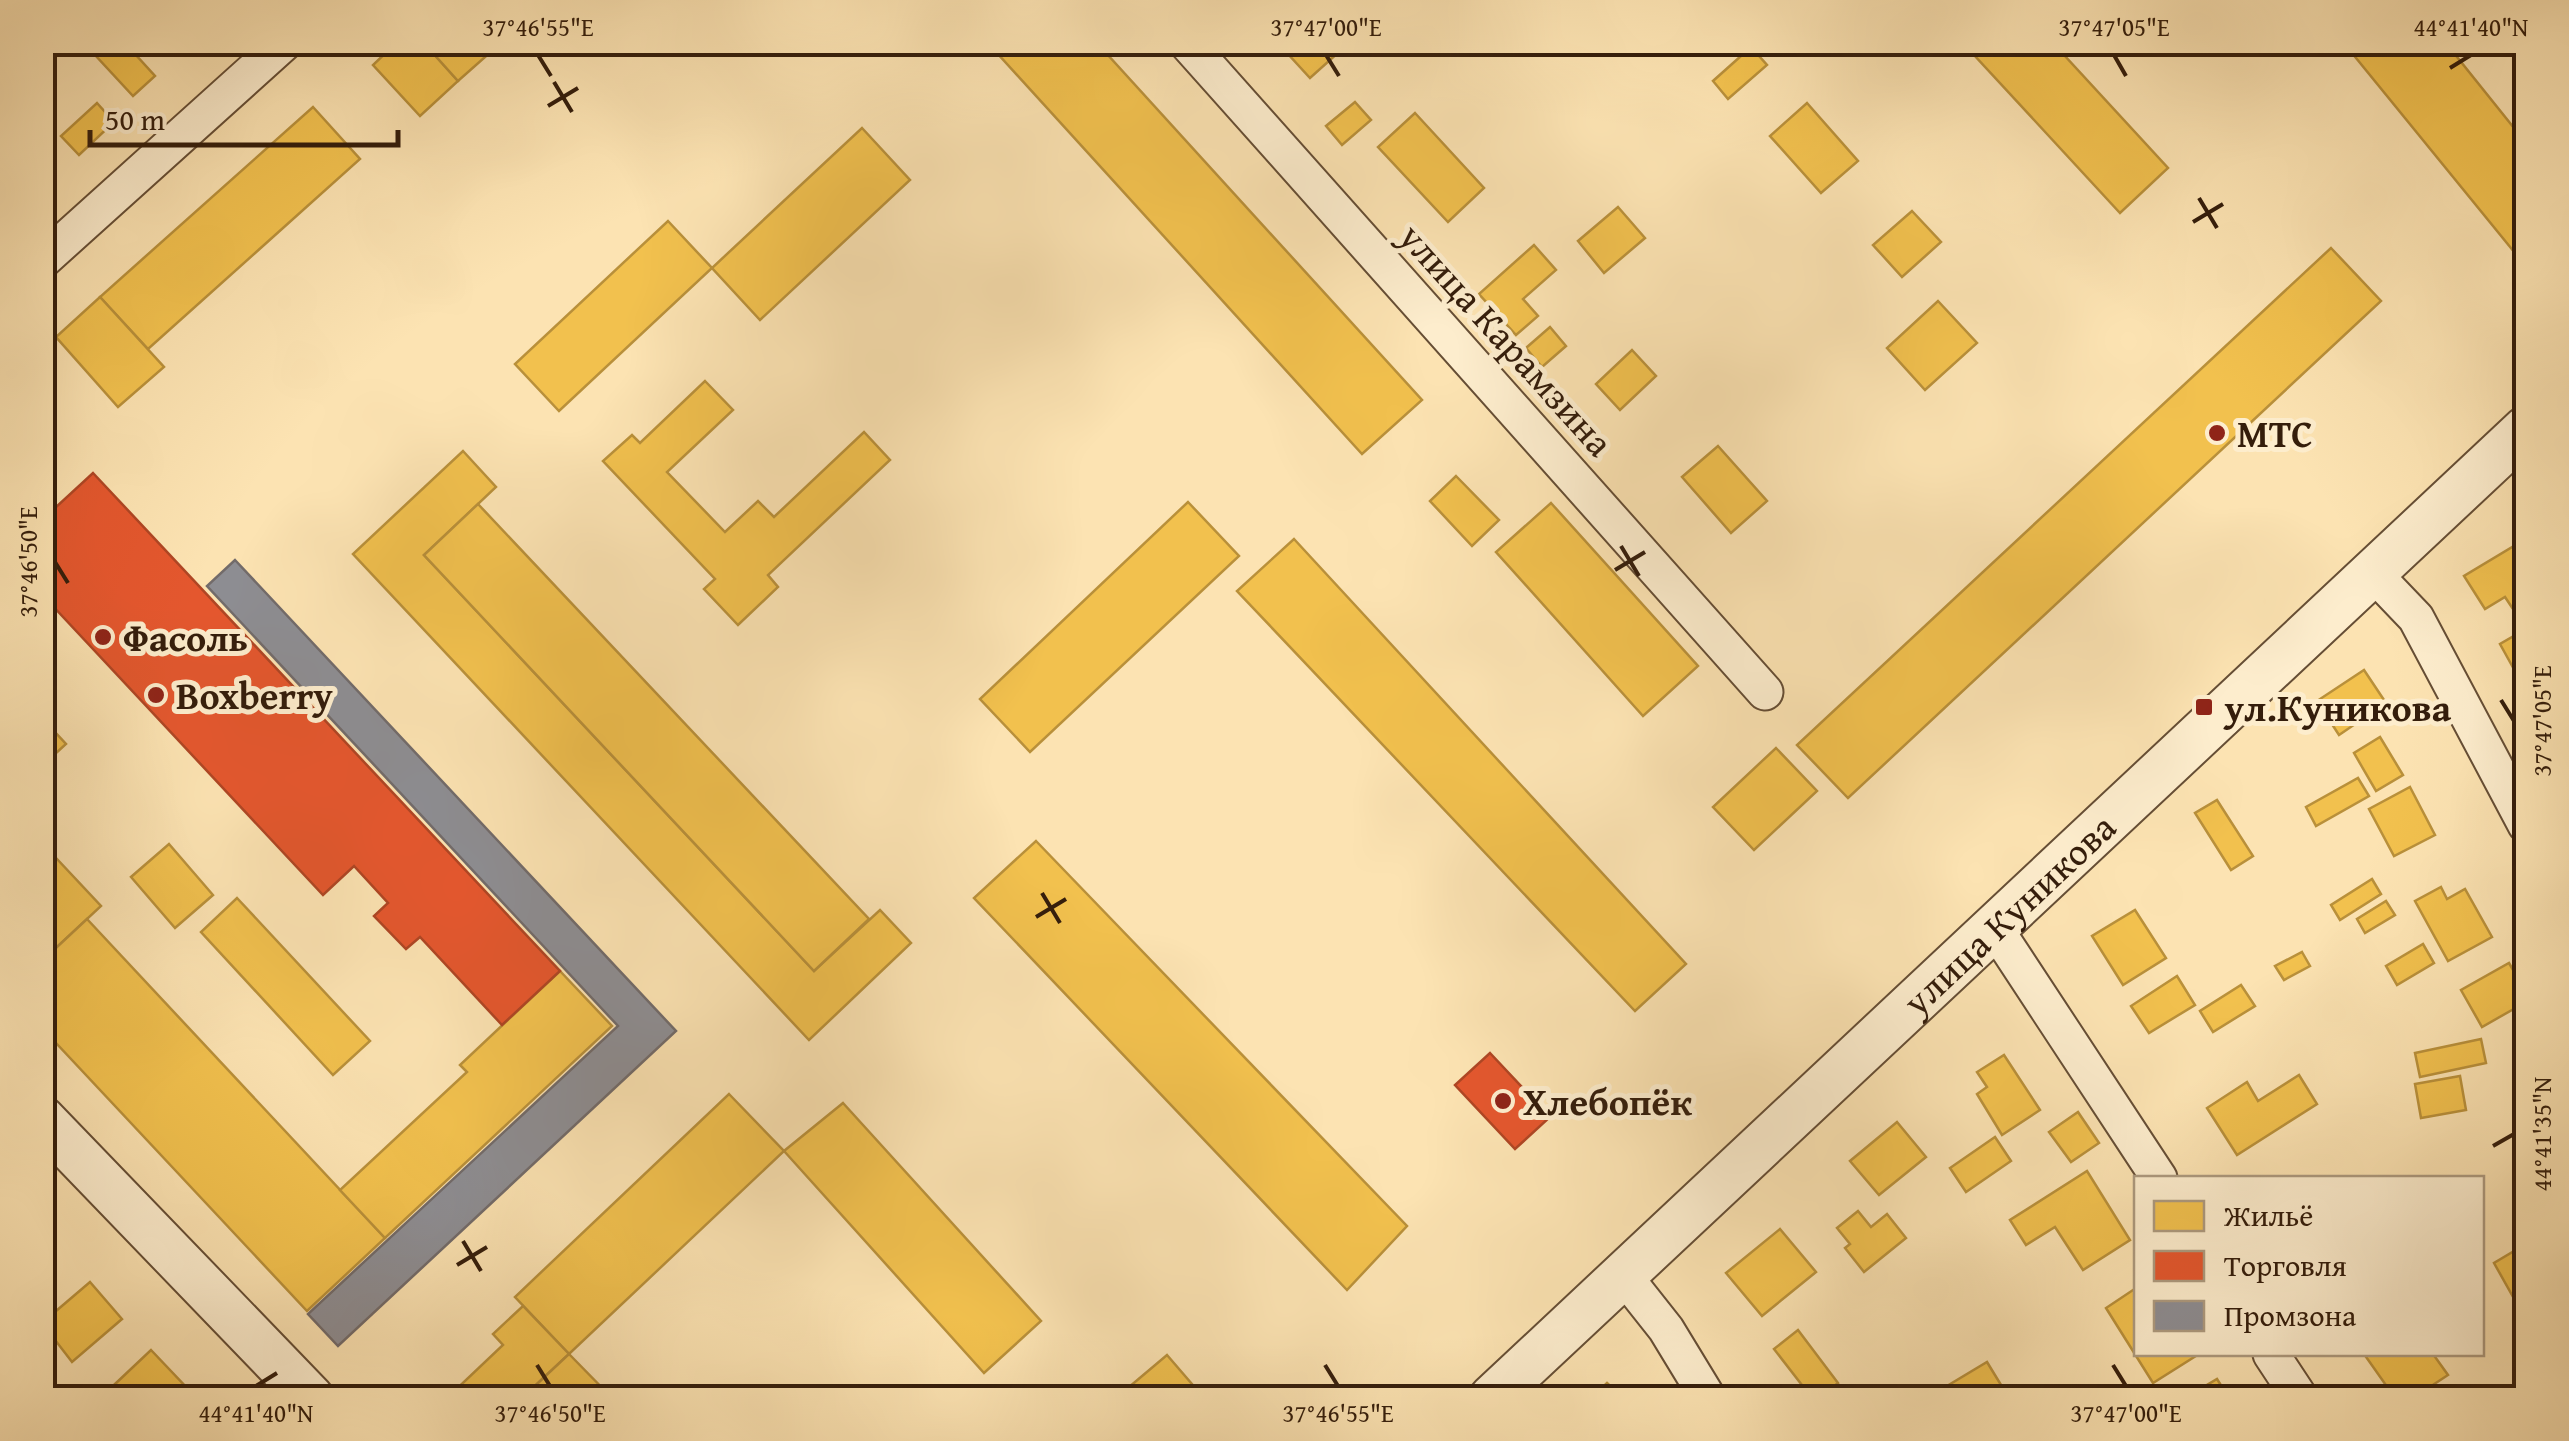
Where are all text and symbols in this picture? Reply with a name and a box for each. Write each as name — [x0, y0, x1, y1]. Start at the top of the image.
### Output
text: 37°46'55"E — [482, 9, 594, 45]
text: 37°47'00"E — [1270, 9, 1382, 45]
text: 37°47'05"E — [2058, 9, 2170, 45]
text: 44°41'40"N — [2414, 9, 2528, 45]
scale bar — [90, 85, 398, 147]
text: 50 m — [105, 97, 165, 141]
street label: улица Карамзина — [1386, 209, 1627, 468]
place label: МТС — [2237, 405, 2313, 461]
marker: МТС — [2206, 422, 2228, 444]
text: 37°46'50"E — [10, 506, 46, 618]
place label: Фасоль — [123, 609, 248, 665]
marker: Фасоль — [92, 626, 114, 648]
text: 37°47'05"E — [2524, 665, 2560, 777]
place label: Boxberry — [176, 667, 333, 723]
place label: ул.Куникова — [2223, 679, 2452, 735]
marker: Boxberry — [145, 684, 167, 706]
marker: ул.Куникова — [2193, 696, 2215, 718]
street label: улица Куникова — [1889, 800, 2128, 1029]
place label: Хлебопёк — [1523, 1073, 1692, 1129]
text: 44°41'35"N — [2524, 1077, 2560, 1191]
marker: Хлебопёк — [1492, 1090, 1514, 1112]
legend — [2134, 1176, 2484, 1356]
text: Жильё — [2223, 1193, 2313, 1237]
text: Торговля — [2224, 1243, 2347, 1287]
text: Промзона — [2224, 1293, 2357, 1337]
text: 44°41'40"N — [199, 1395, 313, 1431]
text: 37°46'50"E — [494, 1395, 606, 1431]
text: 37°46'55"E — [1282, 1395, 1394, 1431]
text: 37°47'00"E — [2070, 1395, 2182, 1431]

